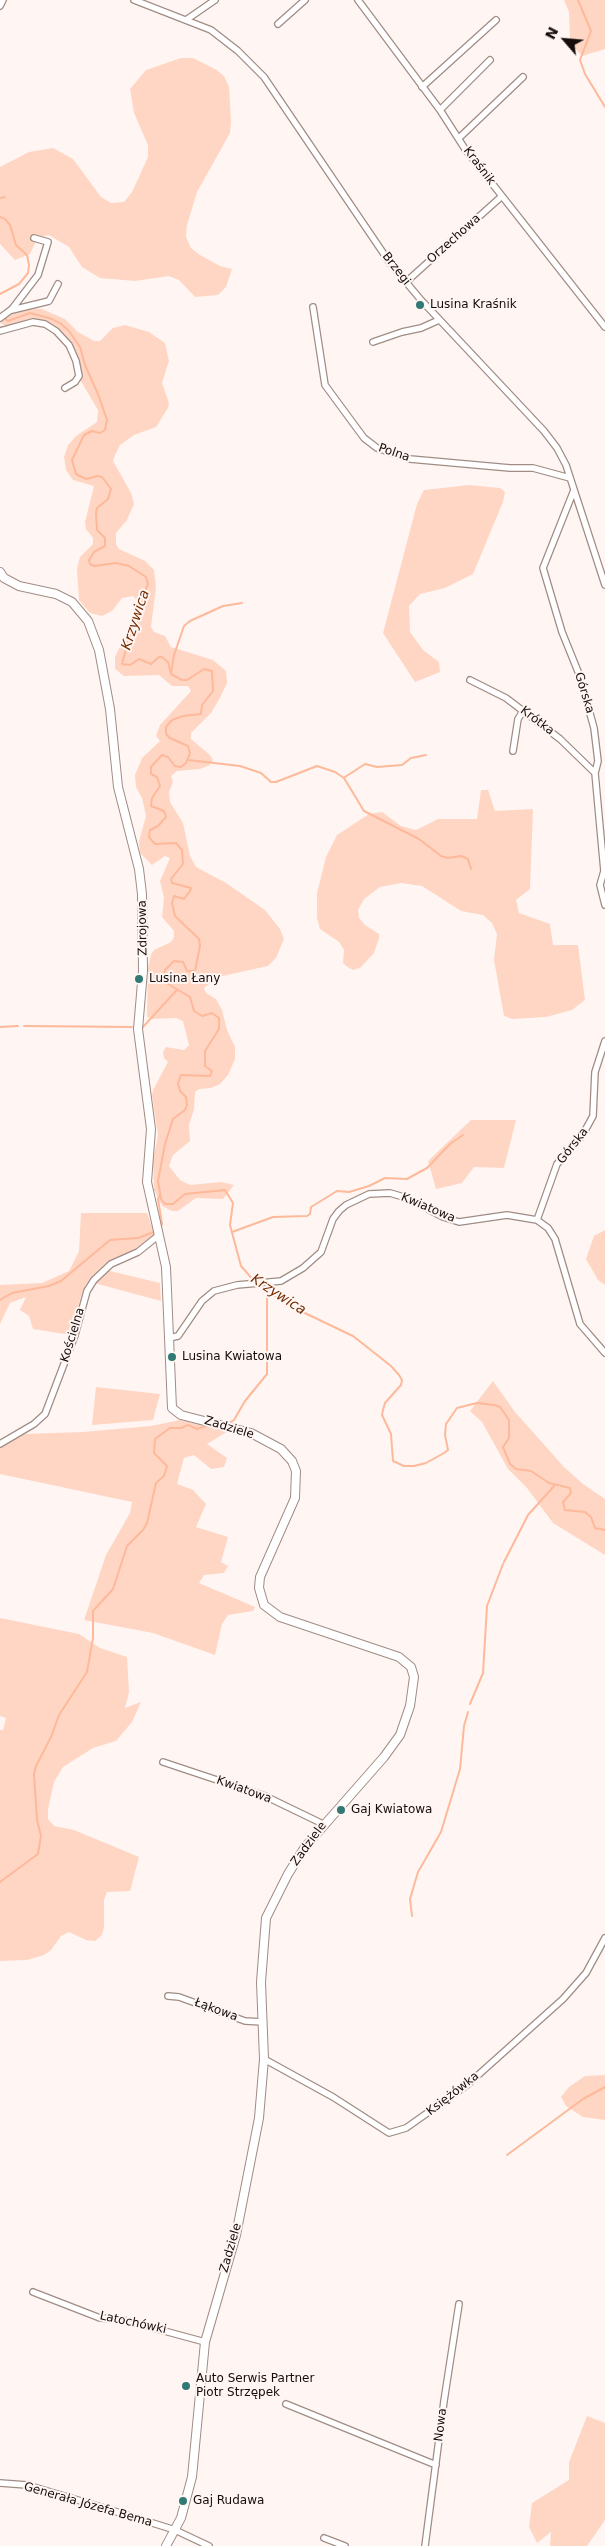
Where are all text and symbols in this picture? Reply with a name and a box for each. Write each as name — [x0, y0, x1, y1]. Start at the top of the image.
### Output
north arrow — [540, 15, 590, 65]
text: N — [542, 24, 561, 42]
street label: Kraśnik — [460, 144, 498, 188]
street label: Orzechowa — [424, 211, 484, 267]
street label: Brzegi — [379, 250, 413, 288]
place label: Lusina Kraśnik — [430, 298, 517, 312]
marker: Lusina Kraśnik — [414, 299, 426, 311]
street label: Polna — [376, 441, 412, 465]
water label: Krzywica — [118, 588, 154, 652]
street label: Górska — [571, 671, 597, 715]
street label: Krótka — [517, 704, 557, 738]
street label: Zdrojowa — [135, 900, 151, 956]
place label: Lusina Łany — [149, 972, 220, 986]
marker: Lusina Łany — [133, 973, 145, 985]
street label: Górska — [554, 1125, 592, 1167]
street label: Kwiatowa — [399, 1190, 457, 1226]
water label: Krzywica — [247, 1271, 309, 1319]
street label: Kościelna — [58, 1306, 88, 1364]
place label: Lusina Kwiatowa — [182, 1350, 282, 1364]
marker: Lusina Kwiatowa — [166, 1351, 178, 1363]
street label: Zadziele — [203, 1414, 255, 1442]
street label: Kwiatowa — [214, 1773, 274, 1807]
place label: Gaj Kwiatowa — [351, 1803, 432, 1817]
marker: Gaj Kwiatowa — [335, 1804, 347, 1816]
street label: Zadziele — [288, 1819, 330, 1869]
street label: Łąkowa — [192, 1996, 240, 2024]
street label: Księżówka — [424, 2069, 482, 2119]
street label: Zadziele — [217, 2222, 245, 2274]
street label: Latochówki — [98, 2309, 168, 2337]
place label: Auto Serwis Partner Piotr Strzępek — [196, 2372, 314, 2400]
marker: Auto Serwis Partner Piotr Strzępek — [180, 2380, 192, 2392]
street label: Nowa — [432, 2408, 450, 2442]
street label: Generała Józefa Bema — [22, 2480, 154, 2530]
place label: Gaj Rudawa — [193, 2494, 264, 2508]
marker: Gaj Rudawa — [177, 2495, 189, 2507]

